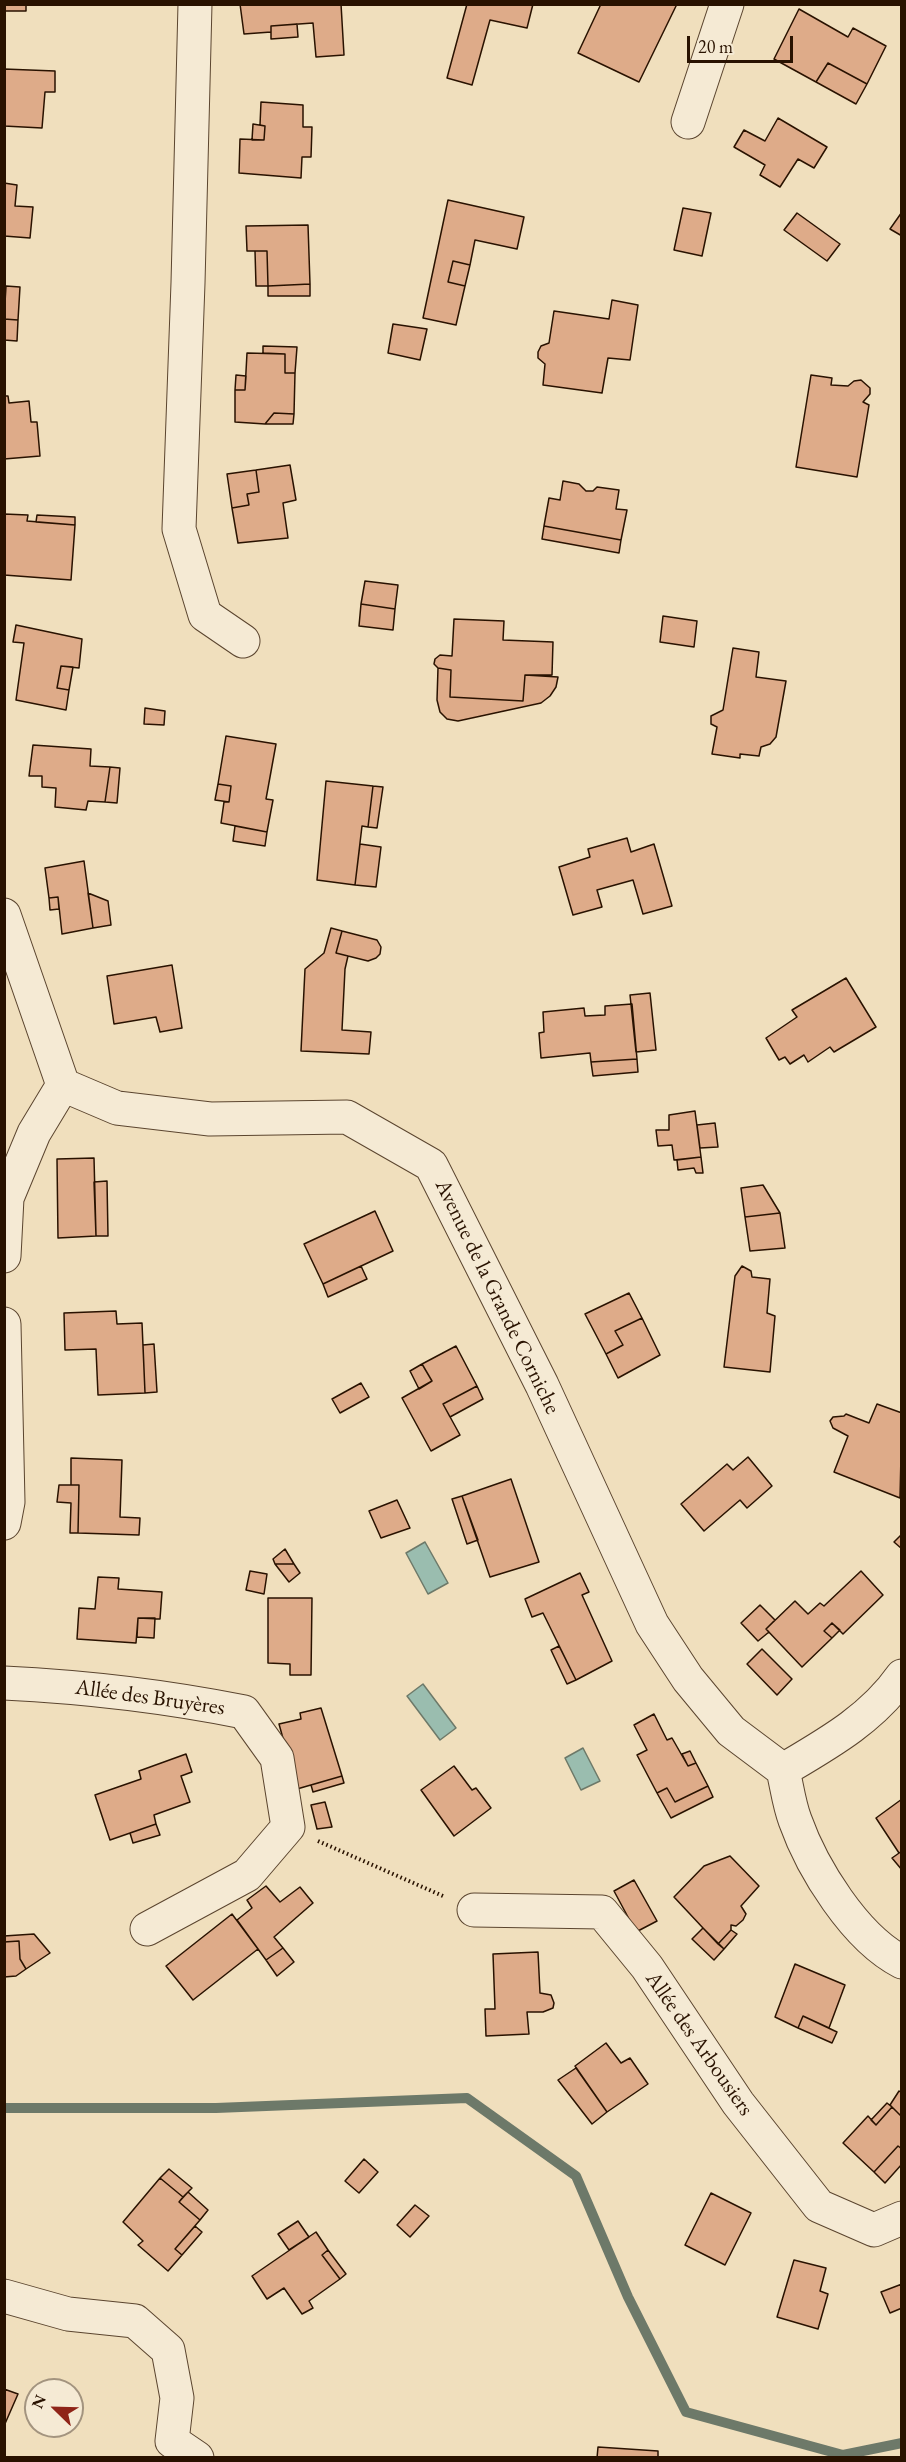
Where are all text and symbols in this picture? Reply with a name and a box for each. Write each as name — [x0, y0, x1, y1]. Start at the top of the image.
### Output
scale bar — [690, 24, 796, 62]
text: 20 m — [698, 35, 733, 58]
street label: Avenue de la Grande Corniche — [429, 1175, 565, 1419]
street label: Allée des Bruyères — [73, 1674, 227, 1722]
street label: Allée des Arbousiers — [639, 1967, 759, 2121]
north arrow — [24, 2378, 84, 2438]
text: N — [27, 2391, 51, 2412]

